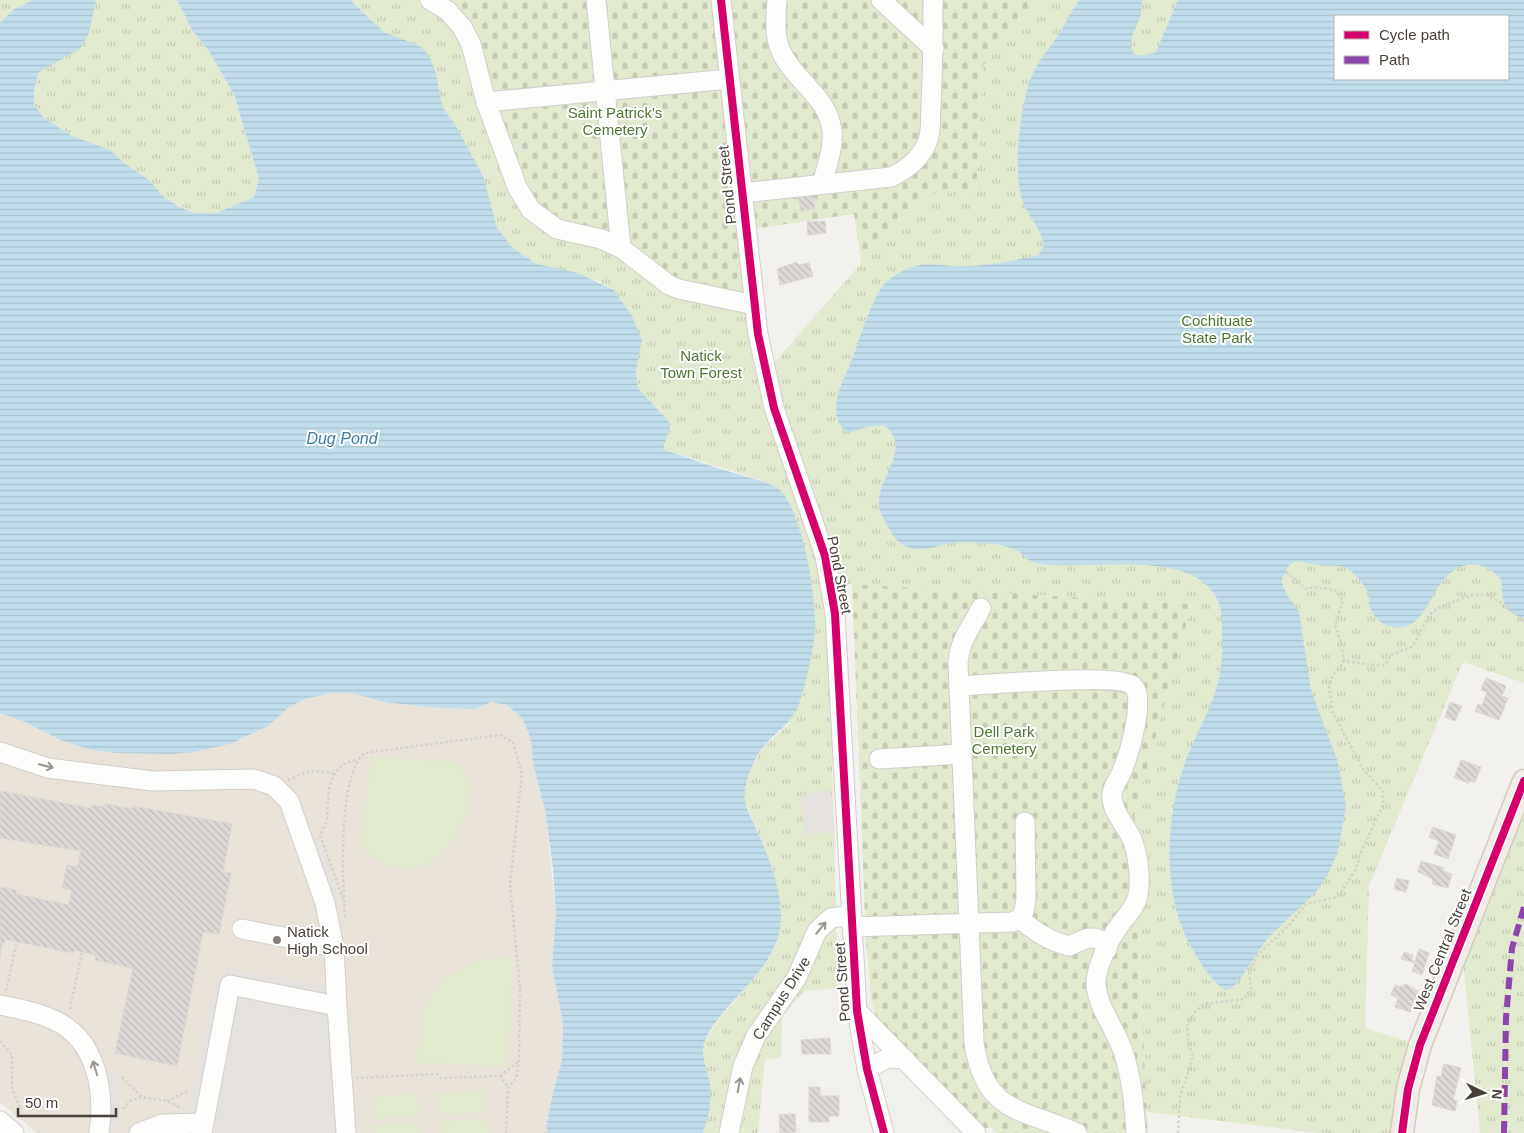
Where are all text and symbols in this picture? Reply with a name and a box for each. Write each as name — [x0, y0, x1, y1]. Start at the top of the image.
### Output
legend — [1334, 15, 1509, 80]
text: Cycle path — [1379, 26, 1450, 43]
text: Path — [1379, 51, 1410, 68]
park label: Saint Patrick's Cemetery — [568, 104, 662, 138]
street label: Pond Street — [714, 144, 740, 225]
park label: Cochituate State Park — [1181, 312, 1253, 346]
park label: Natick Town Forest — [660, 347, 743, 381]
water label: Dug Pond — [306, 430, 379, 447]
street label: Pond Street — [824, 534, 856, 616]
park label: Dell Park Cemetery — [971, 723, 1037, 757]
one-way arrow — [38, 762, 54, 772]
street label: West Central Street — [1410, 885, 1475, 1014]
one-way arrow — [816, 921, 827, 934]
place label: Natick High School — [287, 923, 368, 957]
marker: Natick High School — [271, 934, 283, 946]
street label: Pond Street — [831, 941, 853, 1022]
street label: Campus Drive — [749, 953, 813, 1043]
one-way arrow — [89, 1060, 99, 1076]
north arrow — [1459, 1068, 1509, 1118]
one-way arrow — [734, 1078, 744, 1094]
scale bar — [18, 1086, 115, 1118]
text: N — [1489, 1088, 1505, 1100]
text: 50 m — [25, 1094, 58, 1111]

